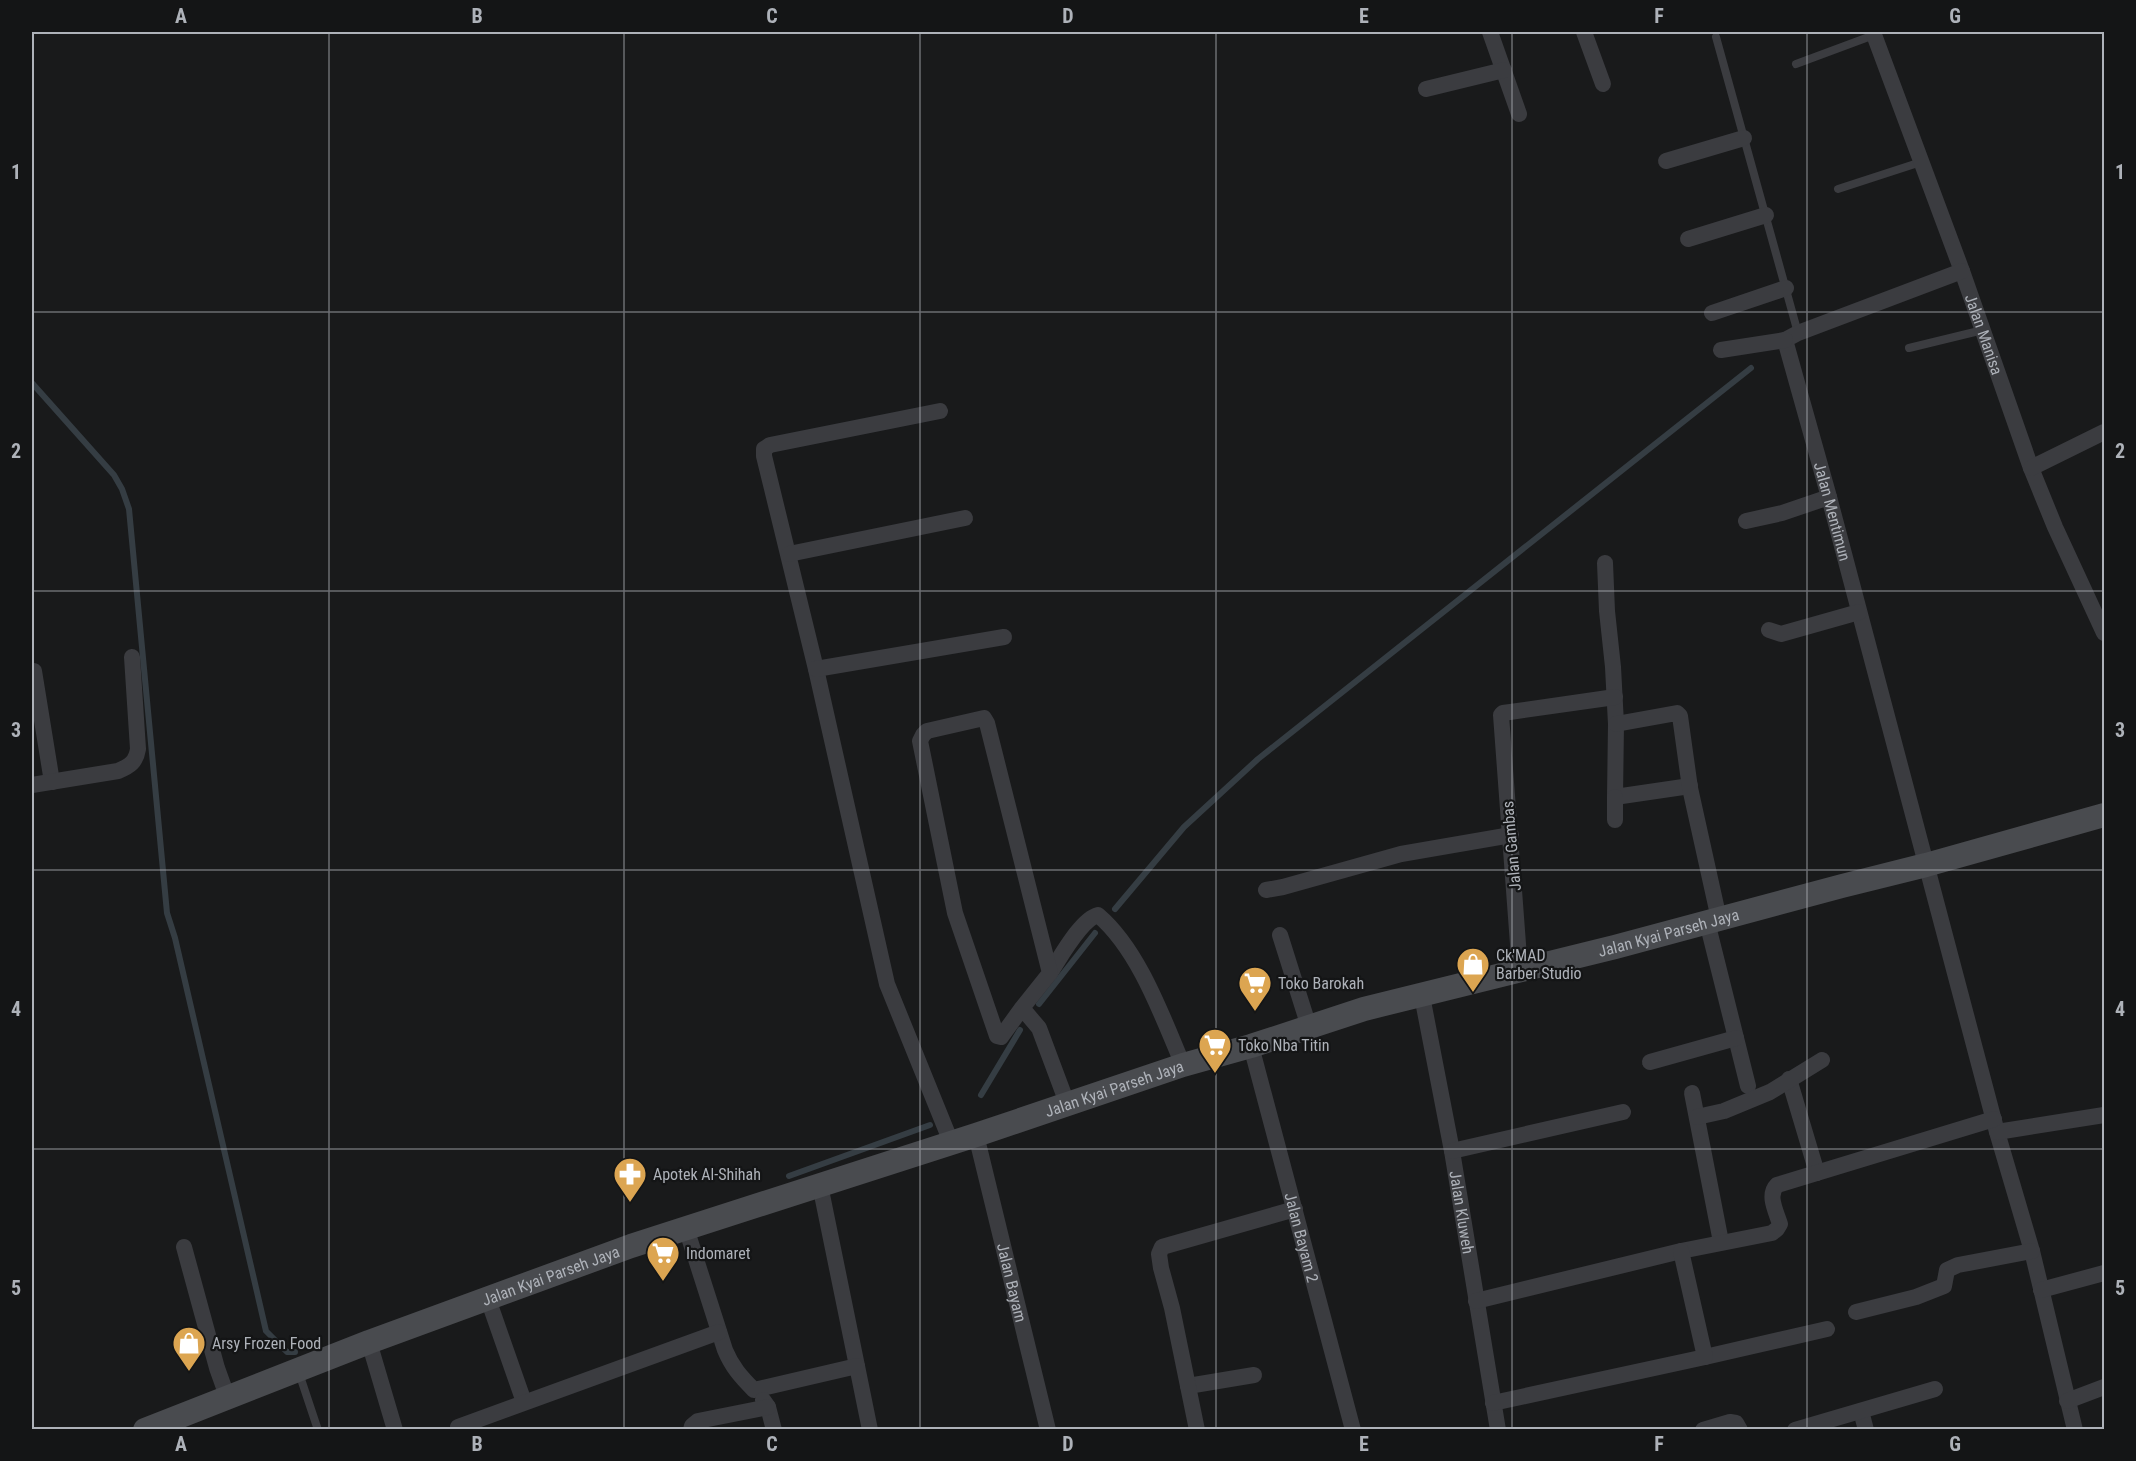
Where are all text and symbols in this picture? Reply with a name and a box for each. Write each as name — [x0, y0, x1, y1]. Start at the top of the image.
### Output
text: A — [175, 4, 187, 28]
text: B — [471, 4, 483, 28]
text: C — [766, 4, 778, 28]
text: D — [1062, 4, 1074, 28]
text: E — [1359, 4, 1369, 28]
text: F — [1654, 4, 1664, 28]
text: G — [1949, 4, 1961, 28]
text: 1 — [11, 160, 21, 184]
text: 1 — [2115, 160, 2125, 184]
street label: Jalan Manisa — [1961, 291, 2007, 377]
text: 2 — [11, 439, 21, 463]
text: 2 — [2115, 439, 2125, 463]
street label: Jalan Mentimun — [1810, 460, 1854, 563]
text: 3 — [11, 718, 21, 742]
text: 3 — [2115, 718, 2125, 742]
street label: Jalan Gambas — [1498, 800, 1525, 892]
street label: Jalan Kyai Parseh Jaya — [1596, 905, 1741, 961]
shop icon: Ck'MAD Barber Studio — [1455, 946, 1491, 993]
place label: Ck'MAD Barber Studio — [1496, 946, 1582, 983]
supermarket icon: Toko Barokah — [1237, 965, 1273, 1012]
place label: Toko Barokah — [1278, 974, 1364, 993]
text: 4 — [11, 997, 21, 1021]
text: 4 — [2115, 997, 2125, 1021]
supermarket icon: Toko Nba Titin — [1197, 1027, 1233, 1074]
place label: Toko Nba Titin — [1238, 1036, 1329, 1055]
street label: Jalan Kyai Parseh Jaya — [1043, 1056, 1186, 1121]
pharmacy icon: Apotek Al-Shihah — [612, 1156, 648, 1203]
place label: Apotek Al-Shihah — [653, 1165, 761, 1184]
street label: Jalan Kluweh — [1445, 1169, 1478, 1255]
street label: Jalan Bayam 2 — [1280, 1190, 1322, 1285]
supermarket icon: Indomaret — [645, 1235, 681, 1282]
street label: Jalan Bayam — [993, 1241, 1030, 1324]
street label: Jalan Kyai Parseh Jaya — [479, 1242, 622, 1310]
place label: Indomaret — [686, 1244, 751, 1263]
text: 5 — [11, 1276, 21, 1300]
text: 5 — [2115, 1276, 2125, 1300]
shop icon: Arsy Frozen Food — [171, 1325, 207, 1372]
place label: Arsy Frozen Food — [212, 1334, 321, 1353]
text: A — [175, 1432, 187, 1456]
text: B — [471, 1432, 483, 1456]
text: C — [766, 1432, 778, 1456]
text: D — [1062, 1432, 1074, 1456]
text: E — [1359, 1432, 1369, 1456]
text: F — [1654, 1432, 1664, 1456]
text: G — [1949, 1432, 1961, 1456]

